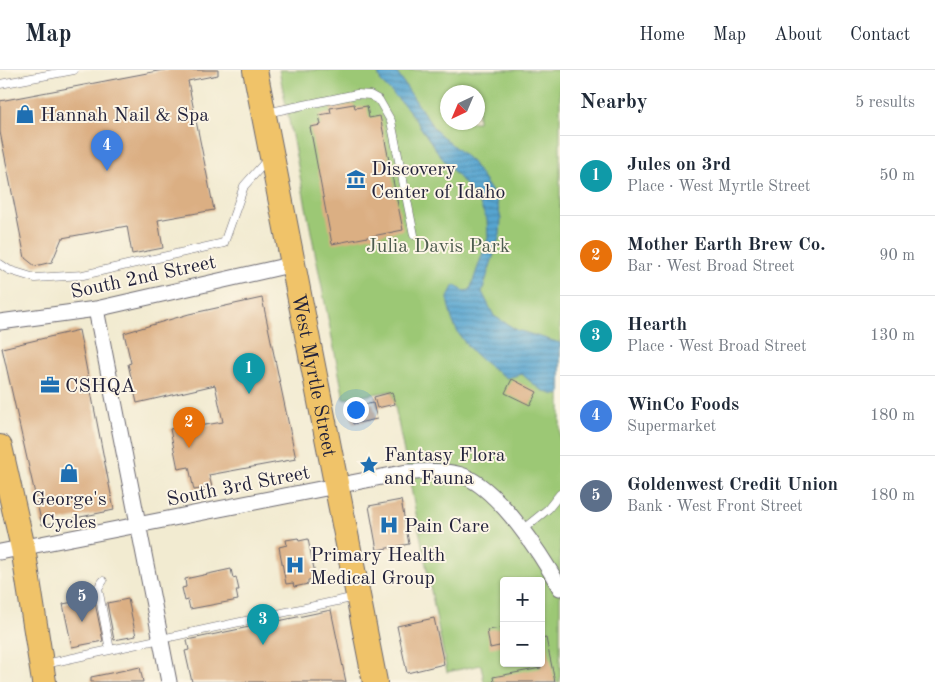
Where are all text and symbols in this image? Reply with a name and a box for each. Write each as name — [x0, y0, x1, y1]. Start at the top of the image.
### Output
text: Map — [25, 23, 72, 47]
text: Home — [639, 26, 685, 44]
text: Map — [713, 26, 746, 44]
text: About — [774, 26, 822, 44]
text: Contact — [850, 26, 910, 44]
north arrow — [440, 85, 485, 130]
text: Nearby — [580, 92, 648, 113]
text: 5 results — [855, 95, 915, 111]
shop icon: Hannah Nail & Spa — [14, 103, 36, 125]
place label: Hannah Nail & Spa — [40, 106, 209, 126]
pin: 4 — [91, 130, 123, 171]
text: Jules on 3rd — [627, 156, 731, 175]
place label: Discovery Center of Idaho — [371, 160, 506, 203]
museum icon: Discovery Center of Idaho — [345, 168, 367, 190]
text: 1 — [591, 168, 601, 184]
text: 50 m — [879, 168, 915, 184]
text: Place · West Myrtle Street — [627, 179, 810, 195]
text: Mother Earth Brew Co. — [627, 236, 826, 255]
park label: Julia Davis Park — [366, 237, 510, 257]
text: 2 — [591, 248, 601, 264]
text: 90 m — [879, 248, 915, 264]
street label: South 2nd Street — [69, 253, 218, 303]
text: Bar · West Broad Street — [627, 259, 795, 275]
street label: West Myrtle Street — [287, 292, 339, 459]
text: Hearth — [627, 316, 687, 335]
text: 3 — [591, 328, 601, 344]
text: 130 m — [870, 328, 915, 344]
text: Place · West Broad Street — [627, 339, 807, 355]
pin: 1 — [233, 353, 265, 394]
office icon: CSHQA — [39, 374, 61, 396]
place label: CSHQA — [65, 377, 136, 397]
text: WinCo Foods — [627, 396, 739, 415]
your location — [343, 397, 369, 423]
pin: 2 — [173, 407, 205, 448]
text: 4 — [591, 408, 601, 424]
text: 180 m — [870, 408, 915, 424]
text: Supermarket — [627, 419, 716, 435]
place label: Fantasy Flora and Fauna — [384, 446, 506, 489]
place icon: Fantasy Flora and Fauna — [358, 454, 380, 476]
shop icon: George's Cycles — [58, 462, 80, 484]
street label: South 3rd Street — [165, 463, 312, 511]
text: Goldenwest Credit Union — [627, 476, 838, 495]
text: 5 — [591, 488, 601, 504]
text: 180 m — [870, 488, 915, 504]
place label: George's Cycles — [31, 490, 107, 533]
text: Bank · West Front Street — [627, 499, 803, 515]
hospital icon: Pain Care — [378, 514, 400, 536]
place label: Pain Care — [404, 517, 489, 537]
place label: Primary Health Medical Group — [310, 546, 446, 589]
hospital icon: Primary Health Medical Group — [284, 554, 306, 576]
map controls — [500, 577, 545, 667]
button: + — [500, 577, 545, 622]
pin: 5 — [66, 581, 98, 622]
pin: 3 — [247, 604, 279, 645]
button: − — [500, 622, 545, 667]

